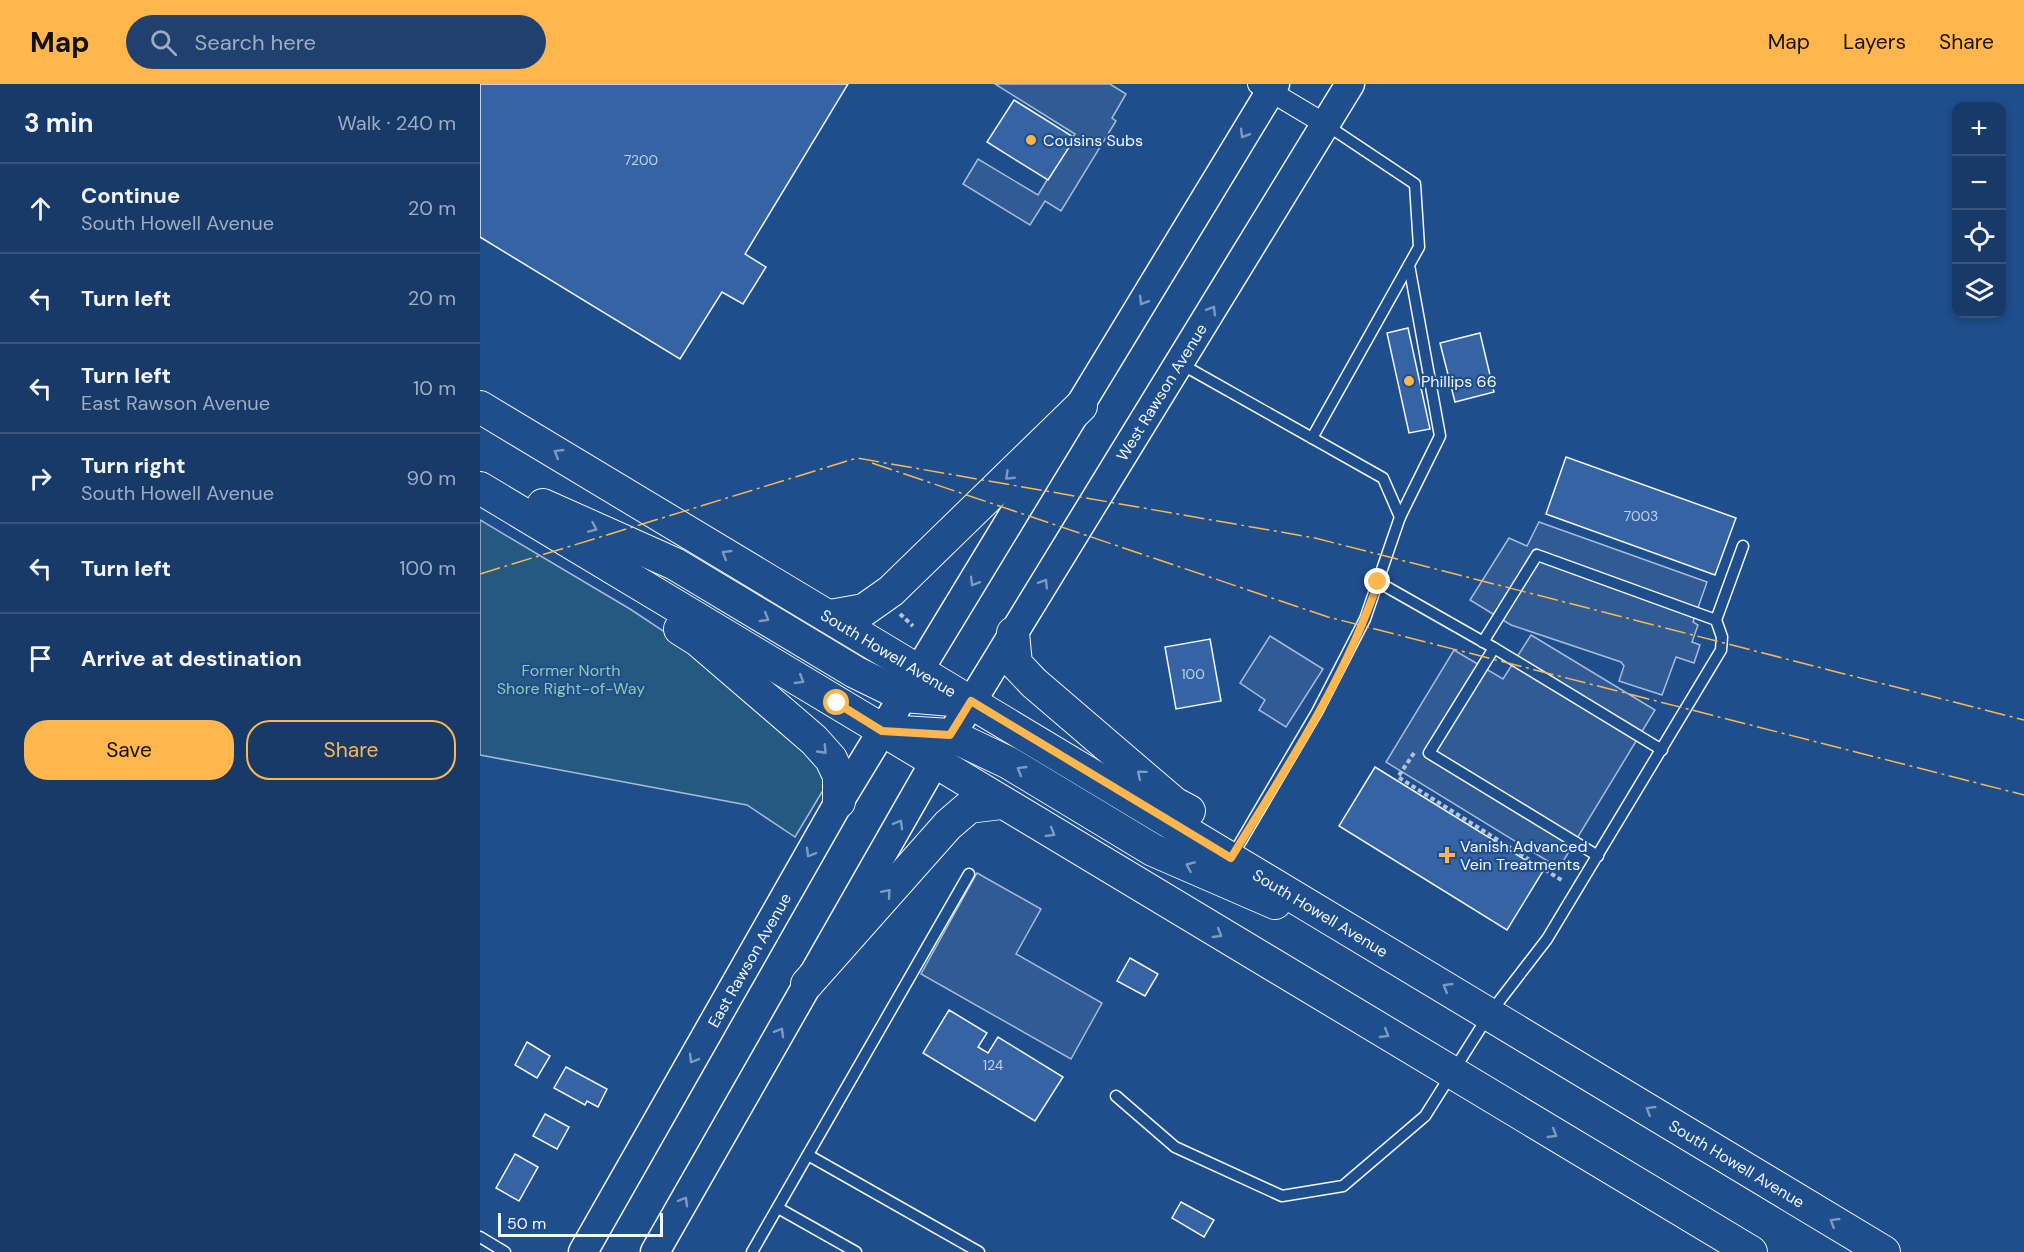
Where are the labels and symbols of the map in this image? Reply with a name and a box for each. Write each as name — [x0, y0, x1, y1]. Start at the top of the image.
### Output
one-way arrow — [1240, 128, 1252, 138]
place label: Cousins Subs — [1043, 130, 1143, 151]
marker: Cousins Subs — [1024, 133, 1038, 147]
house number: 7200 — [624, 151, 658, 169]
one-way arrow — [1139, 295, 1150, 305]
one-way arrow — [1204, 306, 1216, 316]
street label: West Rawson Avenue — [1111, 319, 1211, 465]
place label: Phillips 66 — [1421, 371, 1497, 392]
marker: Phillips 66 — [1402, 374, 1416, 388]
one-way arrow — [554, 449, 564, 461]
one-way arrow — [1005, 469, 1015, 480]
house number: 7003 — [1624, 507, 1658, 525]
one-way arrow — [587, 520, 598, 532]
one-way arrow — [722, 549, 732, 561]
route end — [1364, 568, 1390, 594]
one-way arrow — [970, 576, 982, 586]
one-way arrow — [1036, 579, 1048, 589]
street label: South Howell Avenue — [817, 604, 960, 702]
one-way arrow — [759, 611, 769, 623]
park label: Former North Shore Right-of-Way — [497, 660, 645, 699]
house number: 100 — [1181, 665, 1205, 683]
one-way arrow — [794, 673, 804, 685]
route start — [823, 689, 849, 715]
one-way arrow — [815, 742, 826, 753]
one-way arrow — [1017, 766, 1027, 778]
one-way arrow — [1137, 770, 1148, 781]
one-way arrow — [891, 820, 903, 830]
one-way arrow — [1045, 826, 1055, 838]
place label: Vanish Advanced Vein Treatments — [1460, 836, 1587, 875]
marker: Vanish Advanced Vein Treatments — [1438, 846, 1456, 864]
one-way arrow — [806, 847, 817, 857]
one-way arrow — [1186, 861, 1197, 873]
street label: South Howell Avenue — [1249, 864, 1392, 962]
street label: East Rawson Avenue — [703, 889, 796, 1031]
one-way arrow — [880, 889, 891, 900]
one-way arrow — [1212, 926, 1222, 938]
one-way arrow — [1443, 983, 1453, 994]
one-way arrow — [1379, 1026, 1389, 1038]
one-way arrow — [773, 1028, 784, 1038]
one-way arrow — [689, 1053, 700, 1063]
house number: 124 — [983, 1056, 1004, 1074]
one-way arrow — [1646, 1105, 1656, 1117]
street label: South Howell Avenue — [1665, 1115, 1809, 1212]
one-way arrow — [1547, 1126, 1557, 1138]
one-way arrow — [676, 1197, 688, 1207]
scale bar — [498, 1210, 663, 1238]
one-way arrow — [1830, 1217, 1840, 1229]

